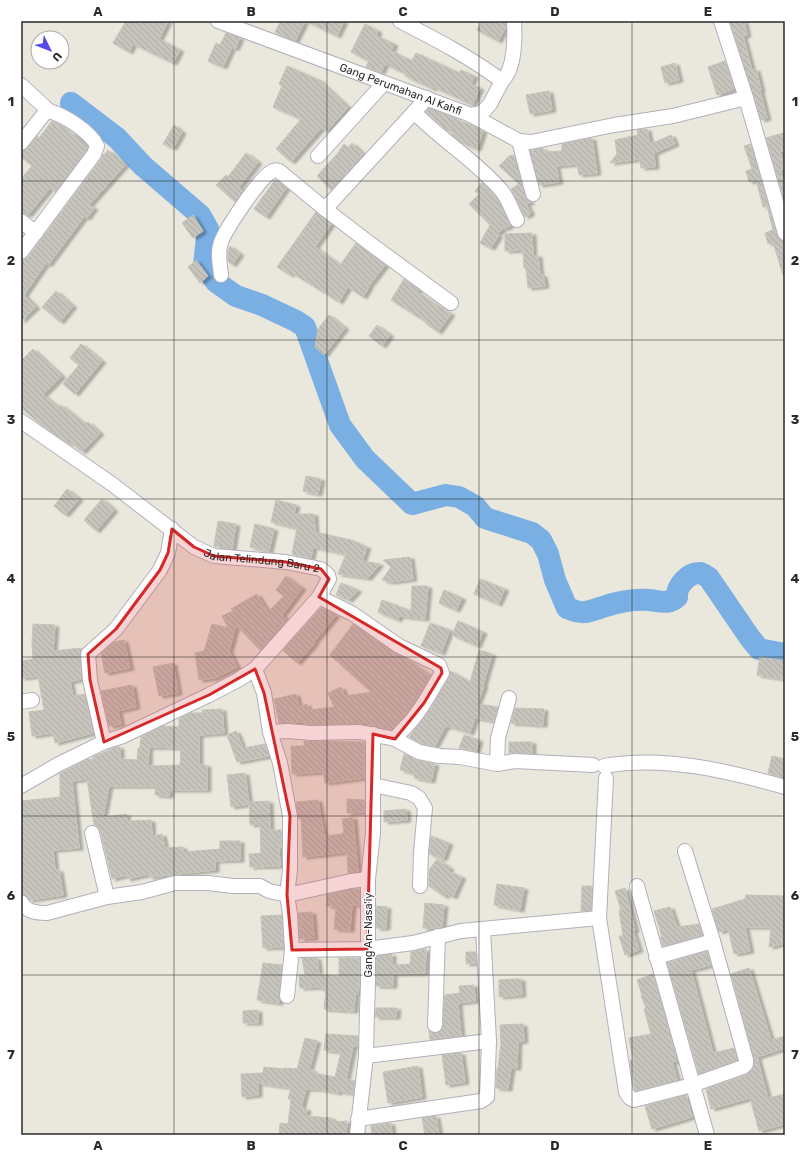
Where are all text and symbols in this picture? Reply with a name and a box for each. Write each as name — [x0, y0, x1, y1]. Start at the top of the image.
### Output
text: A — [93, 4, 103, 19]
text: B — [246, 4, 256, 19]
text: C — [398, 4, 408, 19]
text: D — [550, 4, 560, 19]
text: E — [704, 4, 712, 19]
north arrow — [30, 30, 70, 70]
text: U — [49, 49, 64, 64]
street label: Gang Perumahan Al Kahfi — [338, 61, 463, 118]
text: 1 — [8, 94, 14, 109]
text: 1 — [792, 94, 798, 109]
text: 2 — [7, 253, 15, 268]
text: 2 — [791, 253, 799, 268]
text: 3 — [7, 412, 16, 427]
text: 3 — [791, 412, 800, 427]
street label: Jalan Telindung Baru 2 — [202, 546, 321, 576]
text: 4 — [7, 571, 16, 586]
text: 4 — [791, 571, 800, 586]
text: 5 — [7, 729, 15, 744]
text: 5 — [791, 729, 799, 744]
text: 6 — [7, 888, 16, 903]
text: 6 — [791, 888, 800, 903]
street label: Gang An-Nasa'iy — [362, 893, 375, 977]
text: 7 — [7, 1047, 15, 1062]
text: 7 — [791, 1047, 799, 1062]
text: A — [93, 1138, 103, 1153]
text: B — [246, 1138, 256, 1153]
text: C — [398, 1138, 408, 1153]
text: D — [550, 1138, 560, 1153]
text: E — [704, 1138, 712, 1153]

